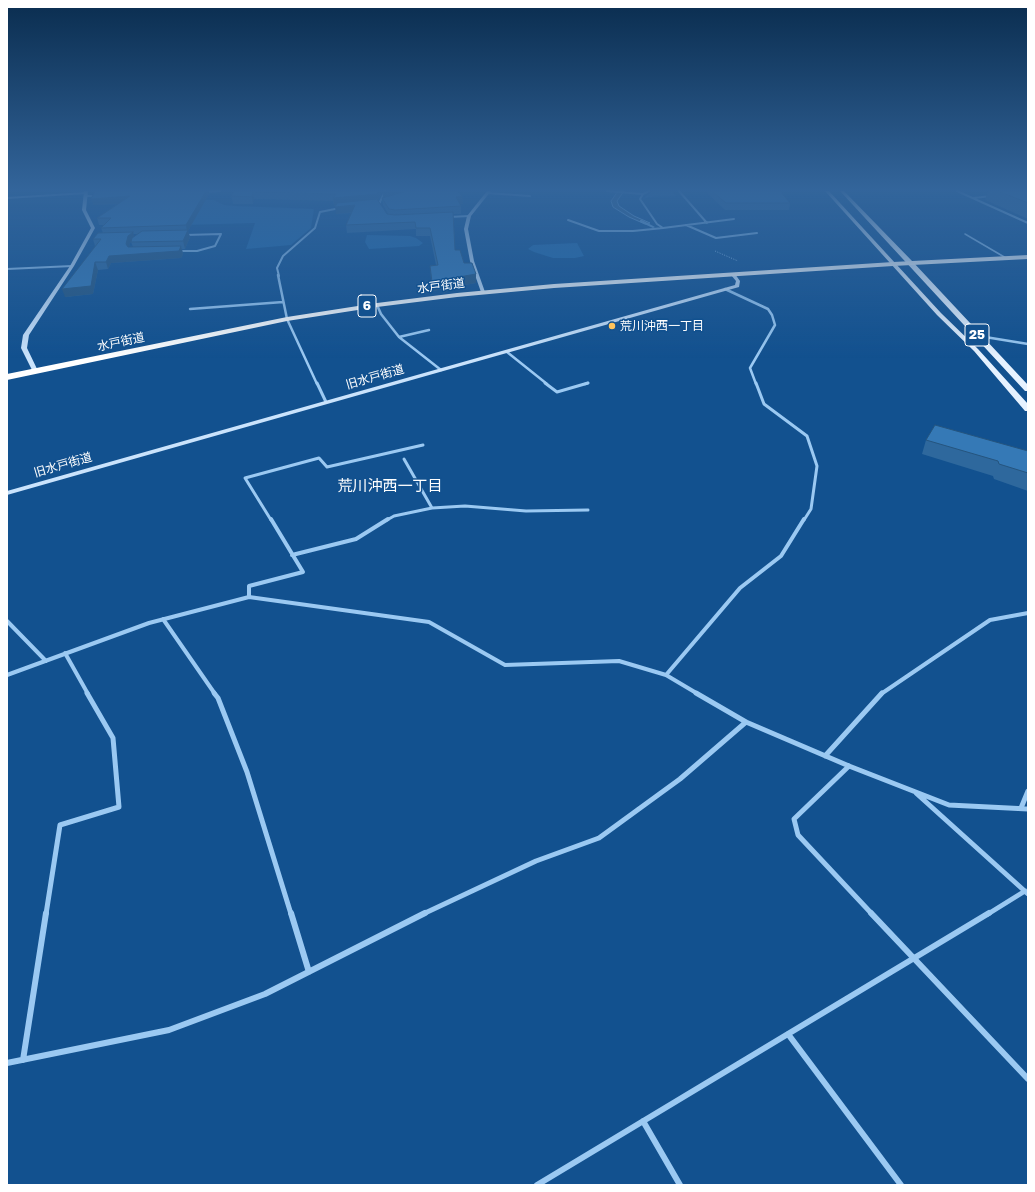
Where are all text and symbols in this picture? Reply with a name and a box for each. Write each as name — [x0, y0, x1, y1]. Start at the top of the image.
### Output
street label: 水戸街道 — [416, 276, 466, 296]
road number: 6 — [358, 295, 376, 317]
place label: 荒川沖西一丁目 — [620, 319, 704, 333]
marker: 荒川沖西一丁目 — [607, 321, 617, 331]
road number: 25 — [965, 324, 989, 346]
street label: 水戸街道 — [96, 330, 146, 354]
street label: 旧水戸街道 — [344, 362, 406, 392]
street label: 旧水戸街道 — [32, 450, 94, 480]
district label: 荒川沖西一丁目 — [338, 477, 442, 495]

